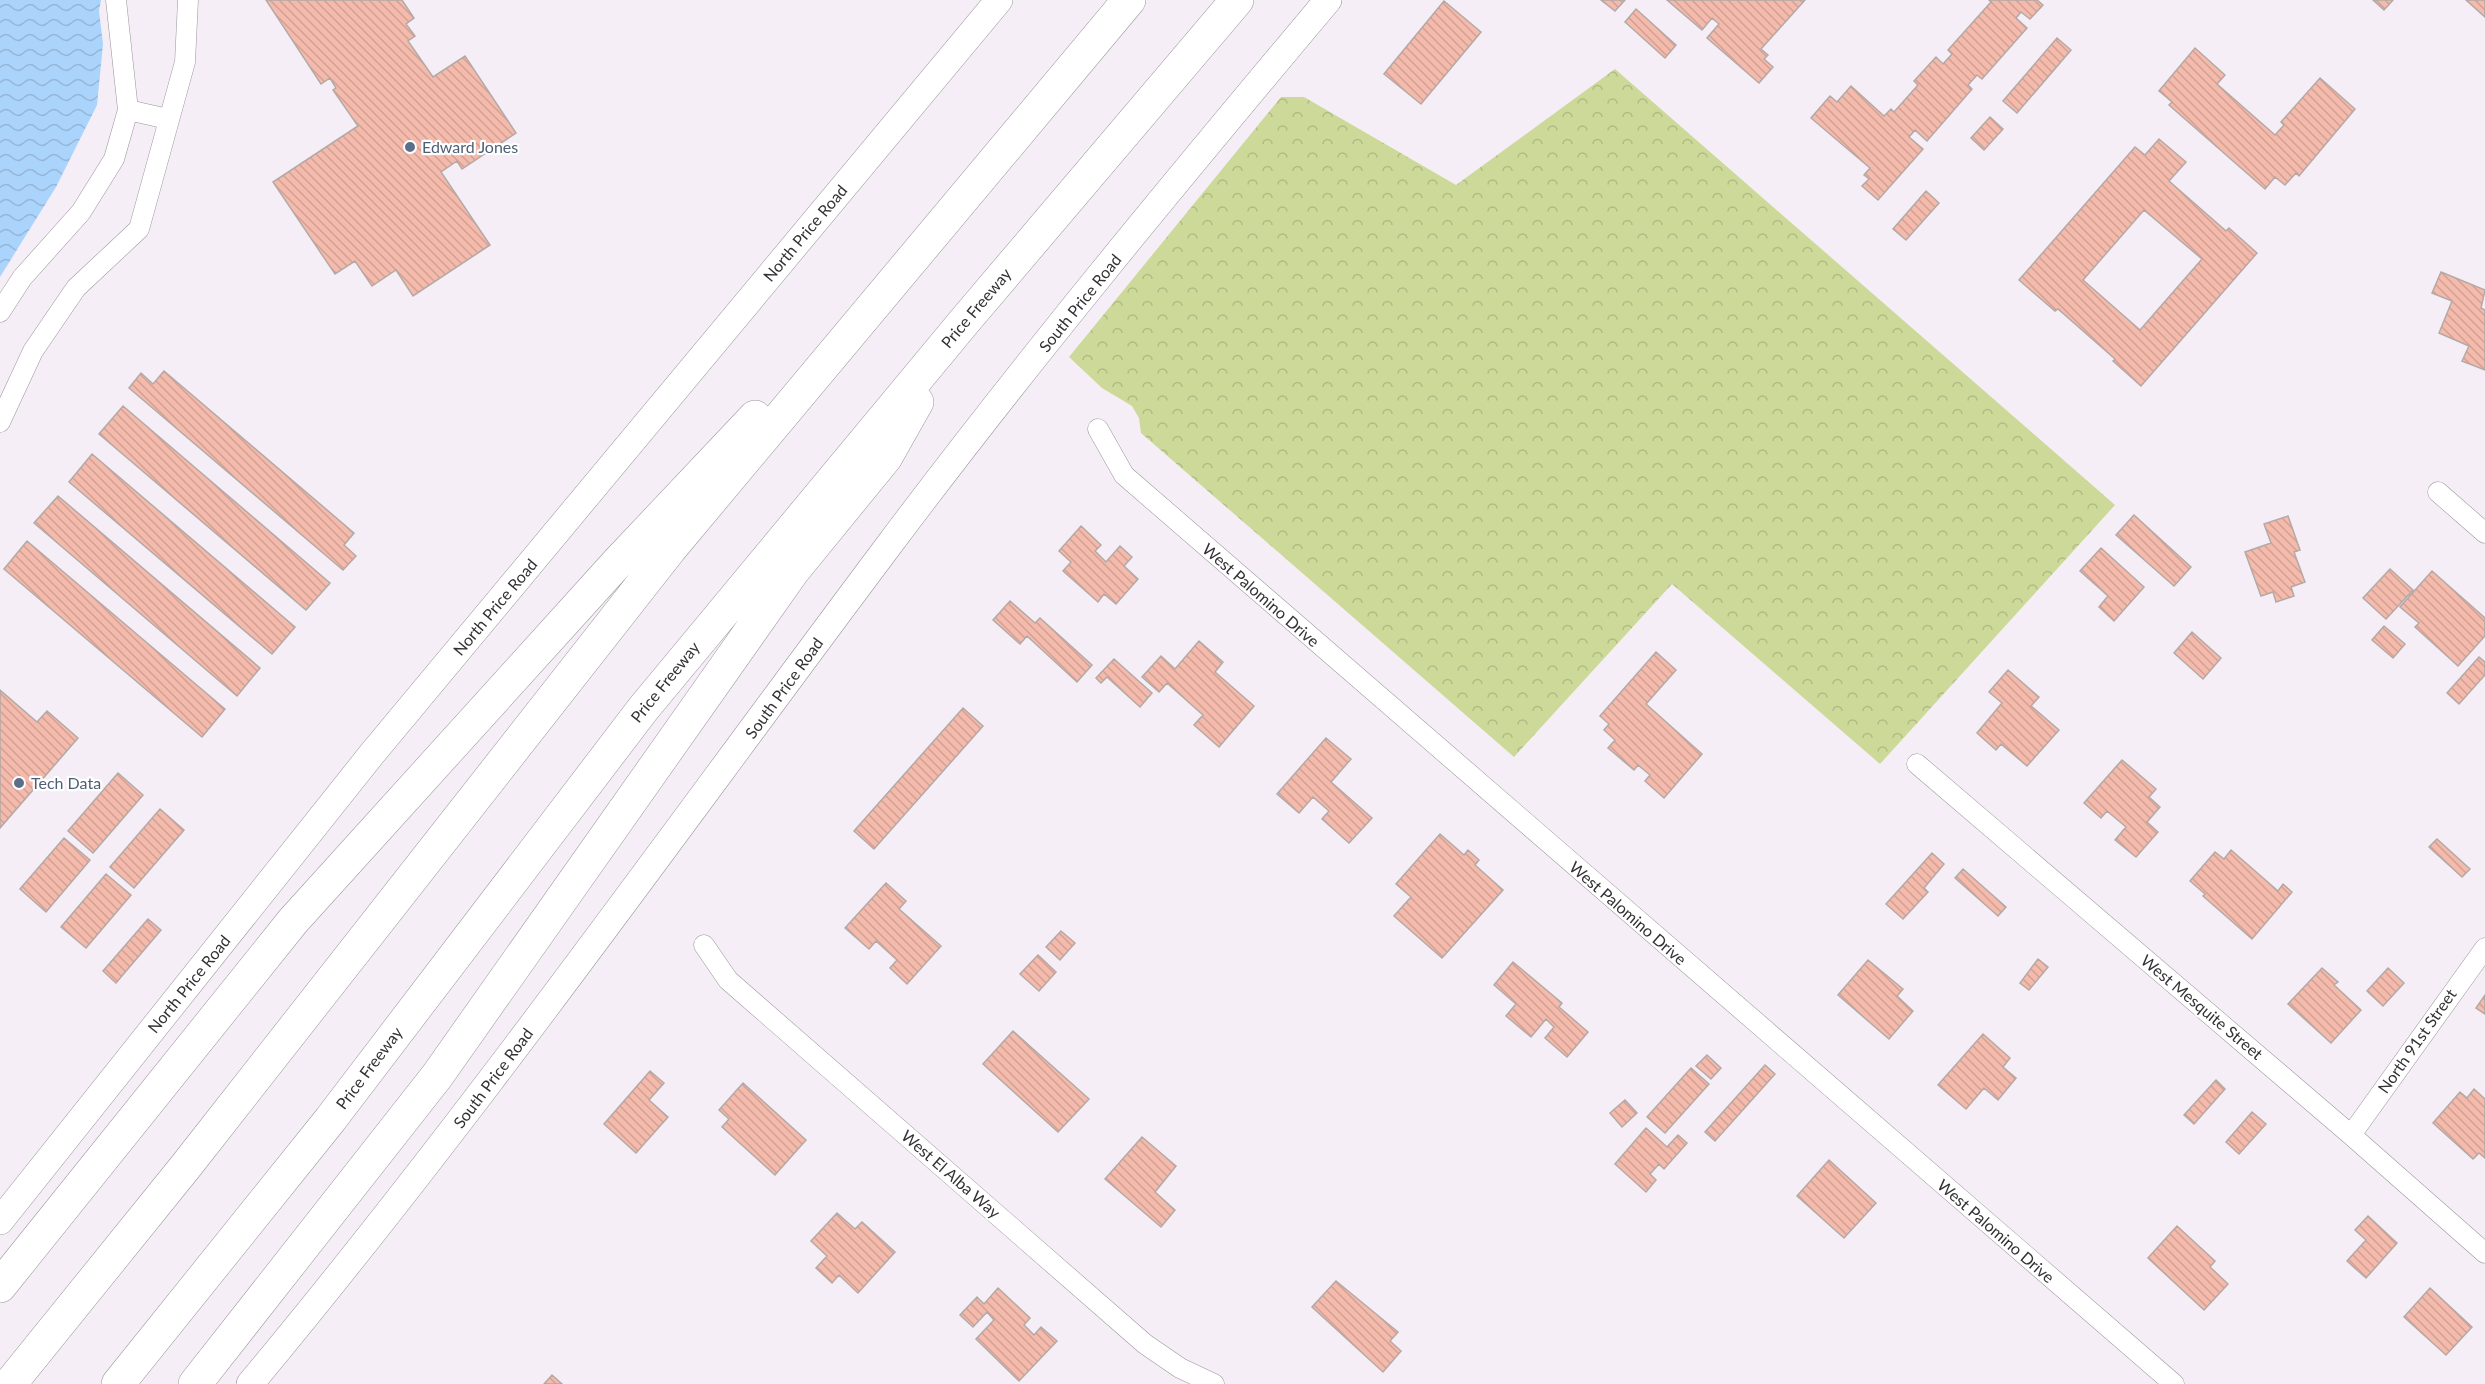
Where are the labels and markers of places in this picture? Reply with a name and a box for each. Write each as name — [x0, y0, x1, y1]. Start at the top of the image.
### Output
place label: Edward Jones — [422, 137, 518, 156]
marker: Edward Jones — [403, 140, 417, 154]
place label: Tech Data — [31, 773, 101, 792]
marker: Tech Data — [12, 776, 26, 790]

